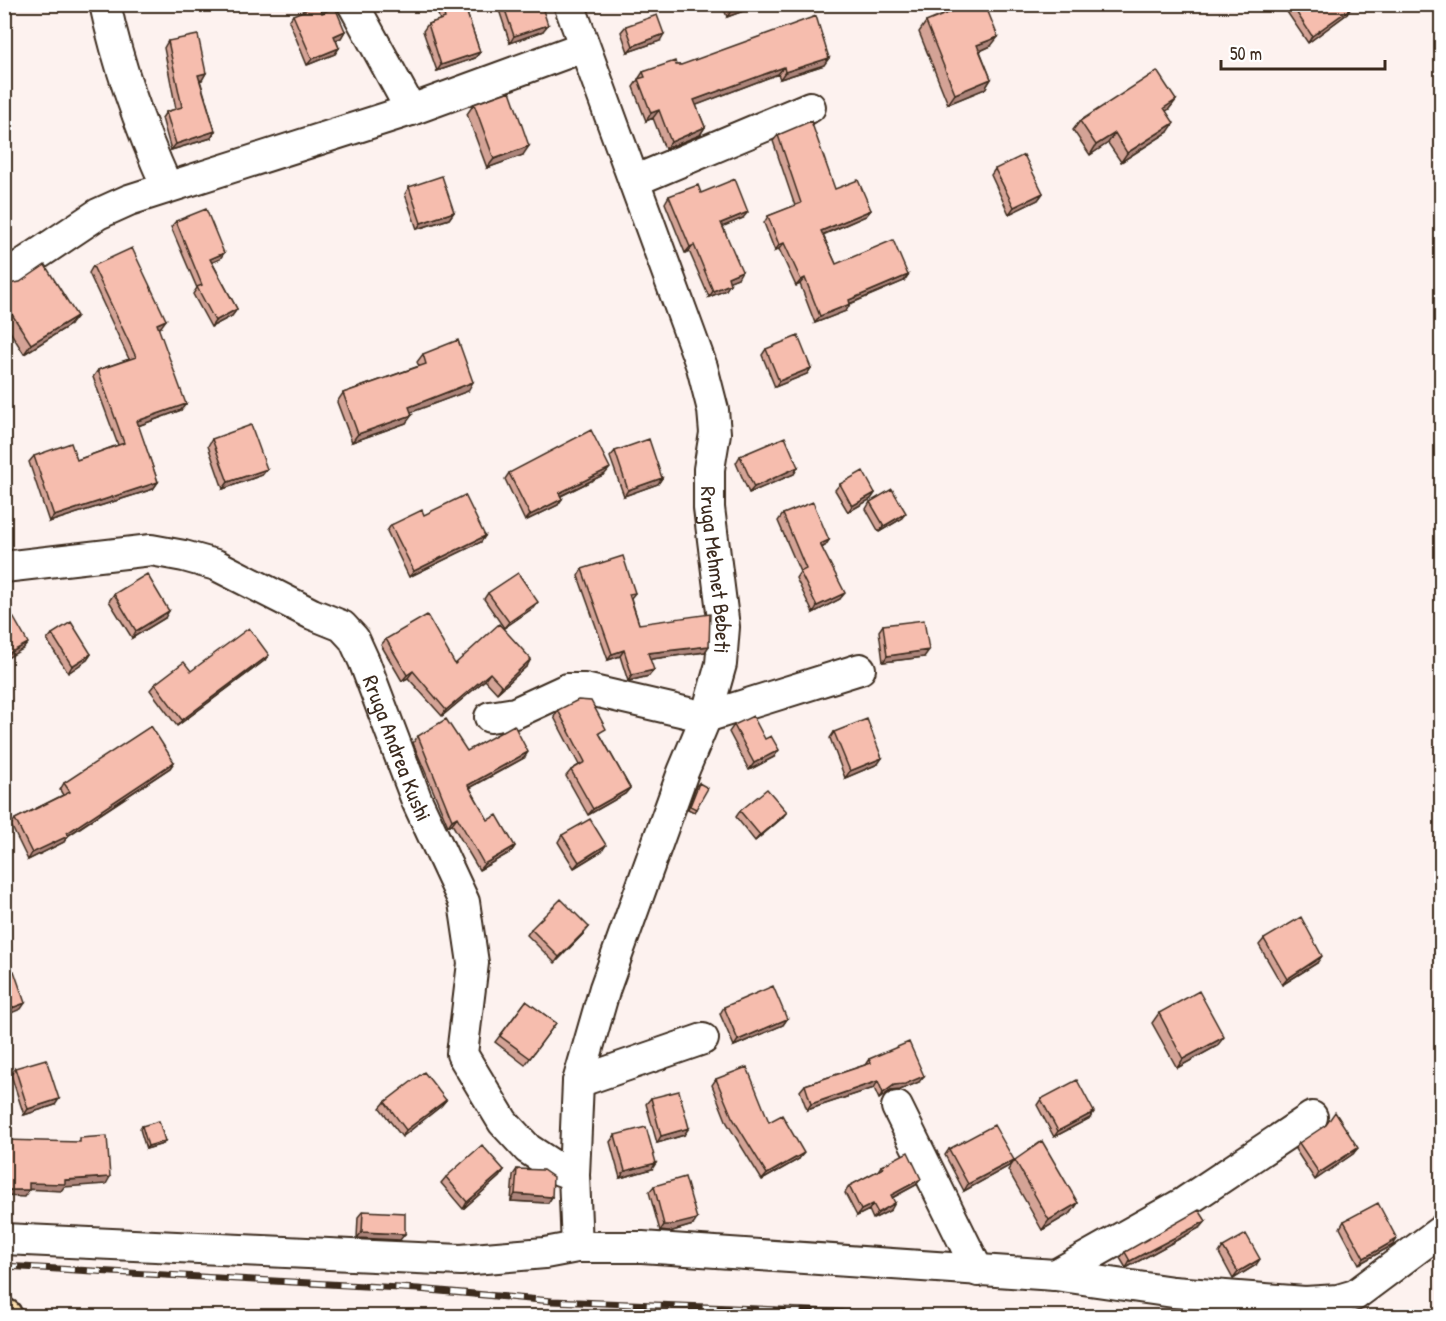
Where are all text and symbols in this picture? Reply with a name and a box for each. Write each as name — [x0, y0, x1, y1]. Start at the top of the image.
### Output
scale bar — [1221, 33, 1384, 71]
text: 50 m — [1230, 41, 1262, 66]
street label: Rruga Mehmet Bebeti — [694, 486, 739, 655]
street label: Rruga Andrea Kushi — [356, 671, 439, 826]

